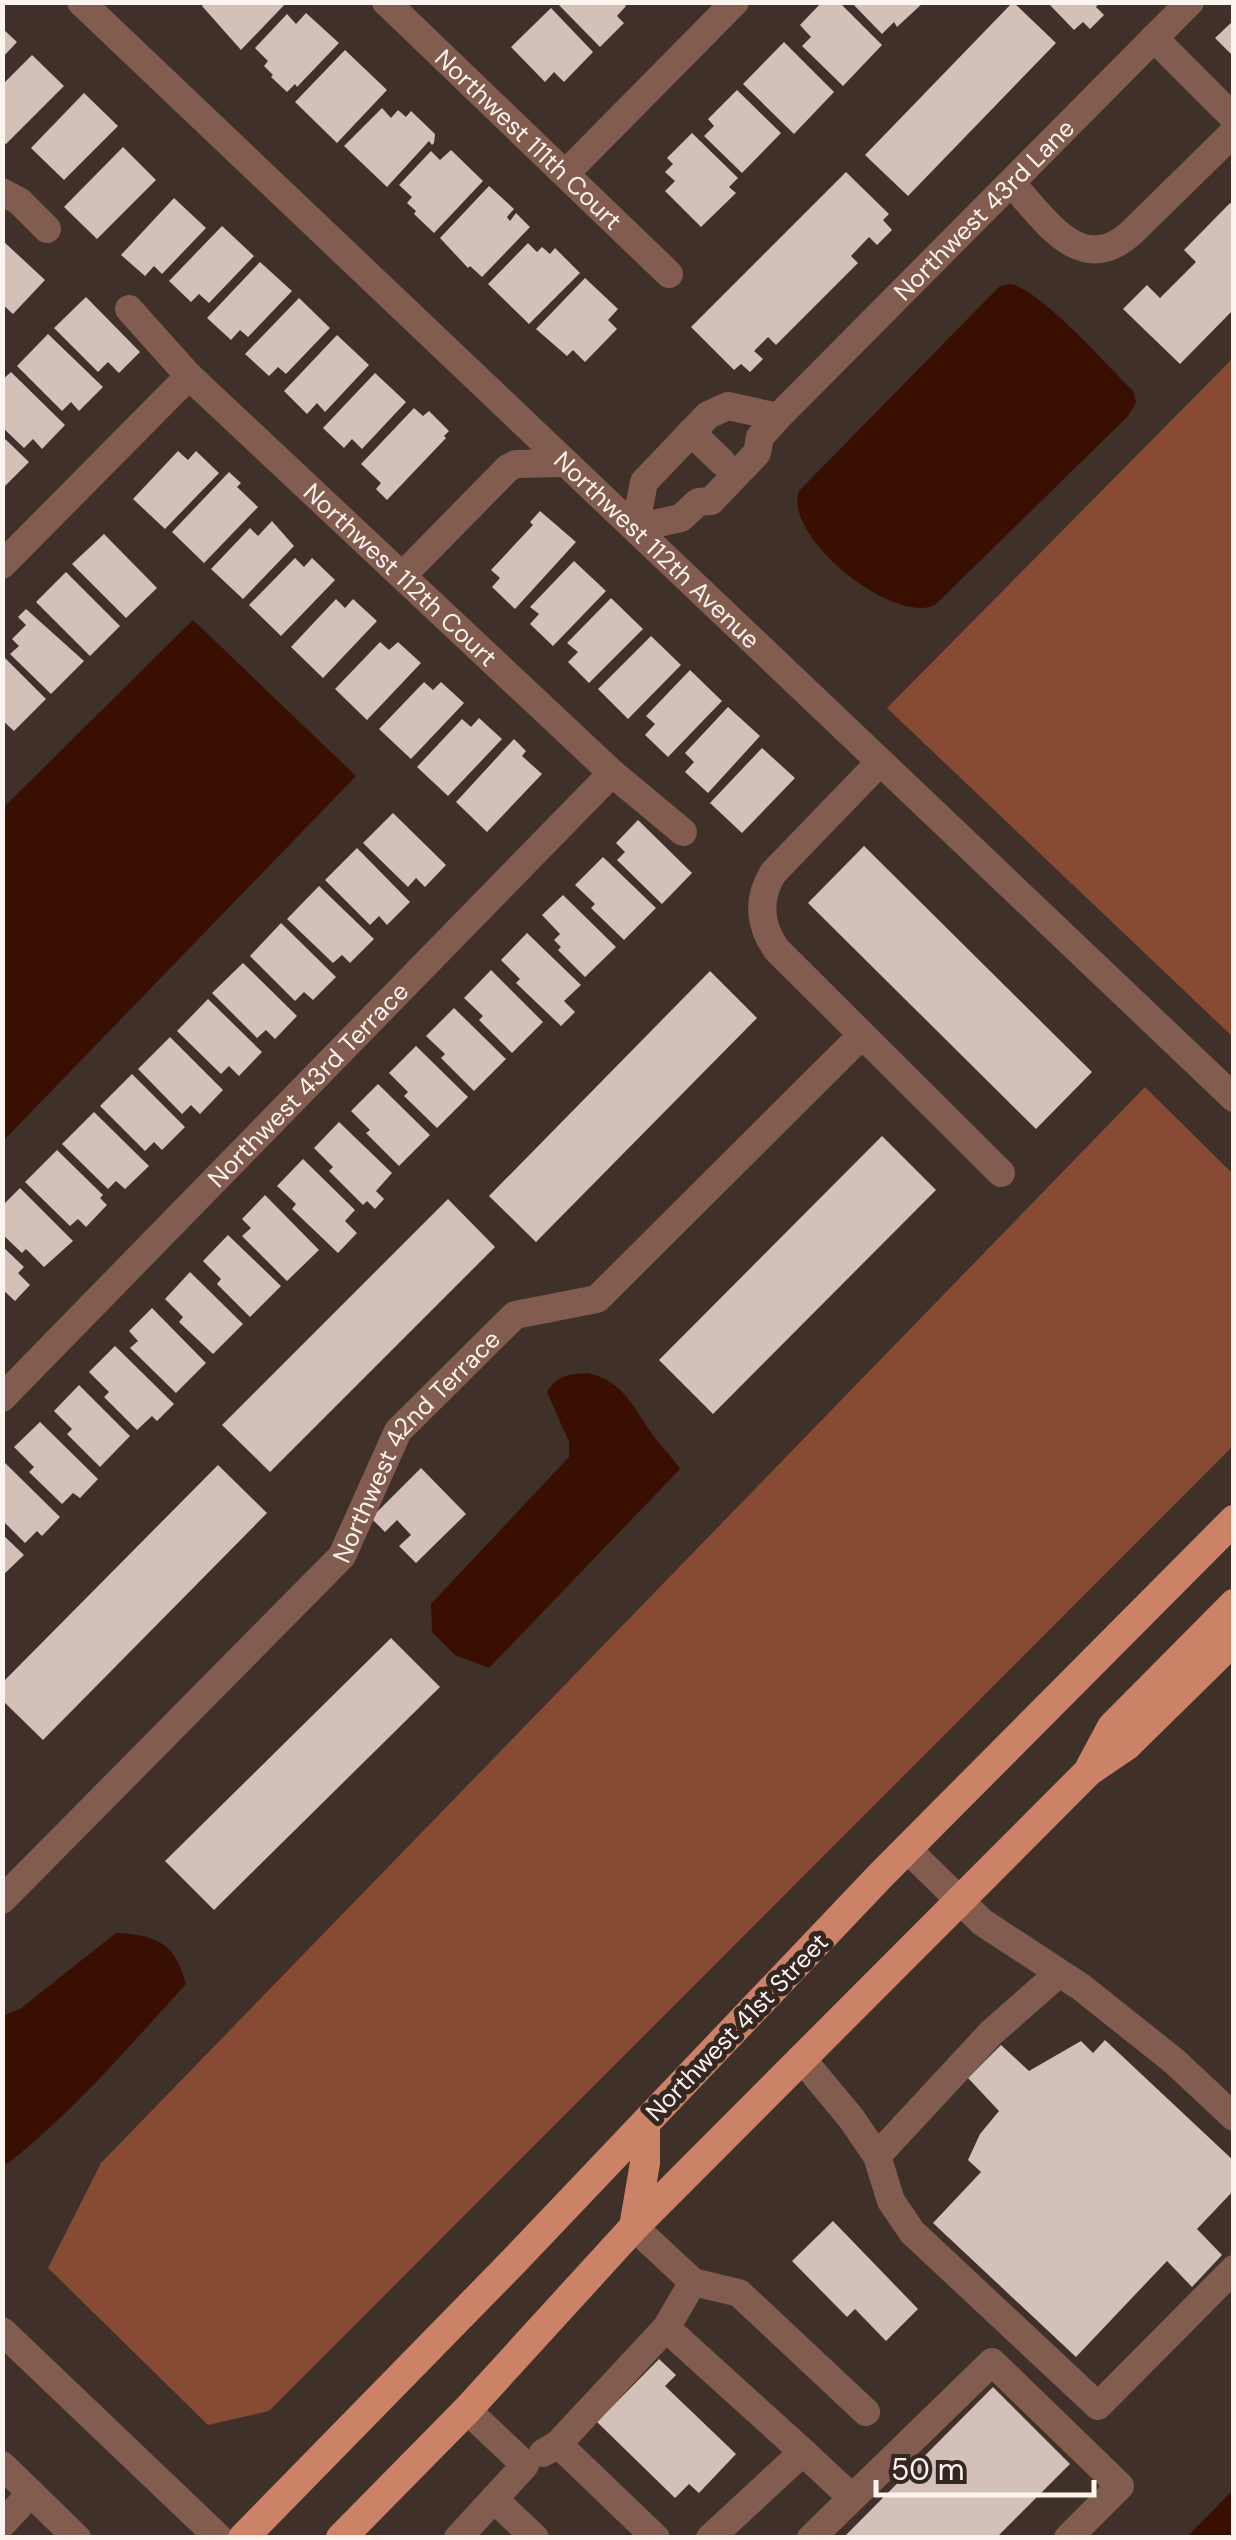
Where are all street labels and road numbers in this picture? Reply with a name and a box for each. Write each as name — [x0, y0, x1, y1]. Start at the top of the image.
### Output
street label: Northwest 111th Court — [428, 42, 629, 237]
street label: Northwest 43rd Lane — [886, 112, 1081, 308]
street label: Northwest 112th Avenue — [547, 444, 767, 656]
street label: Northwest 112th Court — [297, 476, 504, 673]
street label: Northwest 43rd Terrace — [200, 975, 416, 1194]
street label: Northwest 42nd Terrace — [325, 1323, 507, 1568]
street label: Northwest 41st Street — [639, 1926, 835, 2128]

